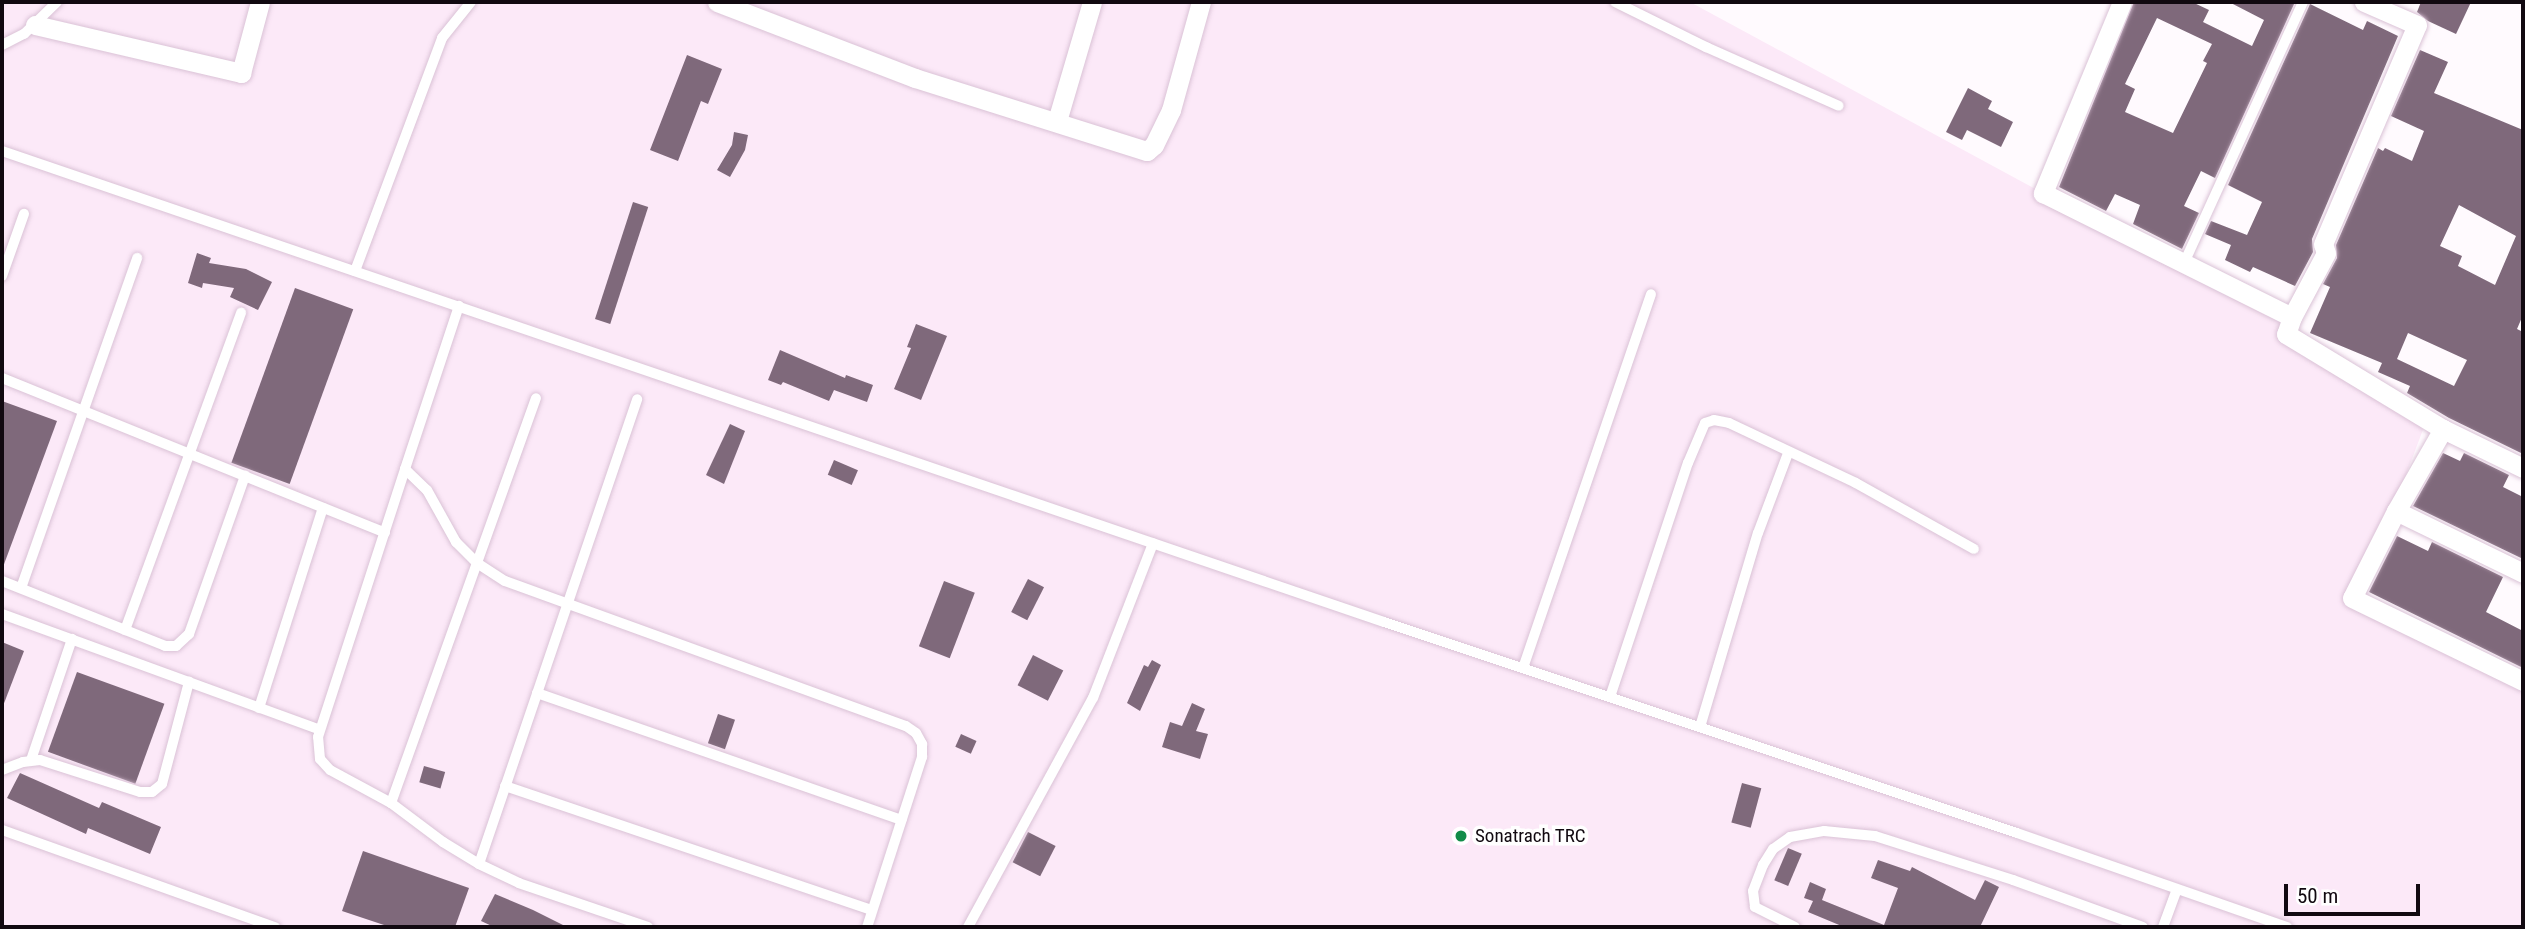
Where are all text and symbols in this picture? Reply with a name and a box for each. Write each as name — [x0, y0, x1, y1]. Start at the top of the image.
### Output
place label: Sonatrach TRC — [1475, 825, 1586, 847]
marker: Sonatrach TRC — [1453, 828, 1469, 844]
scale bar — [2287, 870, 2424, 914]
text: 50 m — [2297, 884, 2338, 908]

